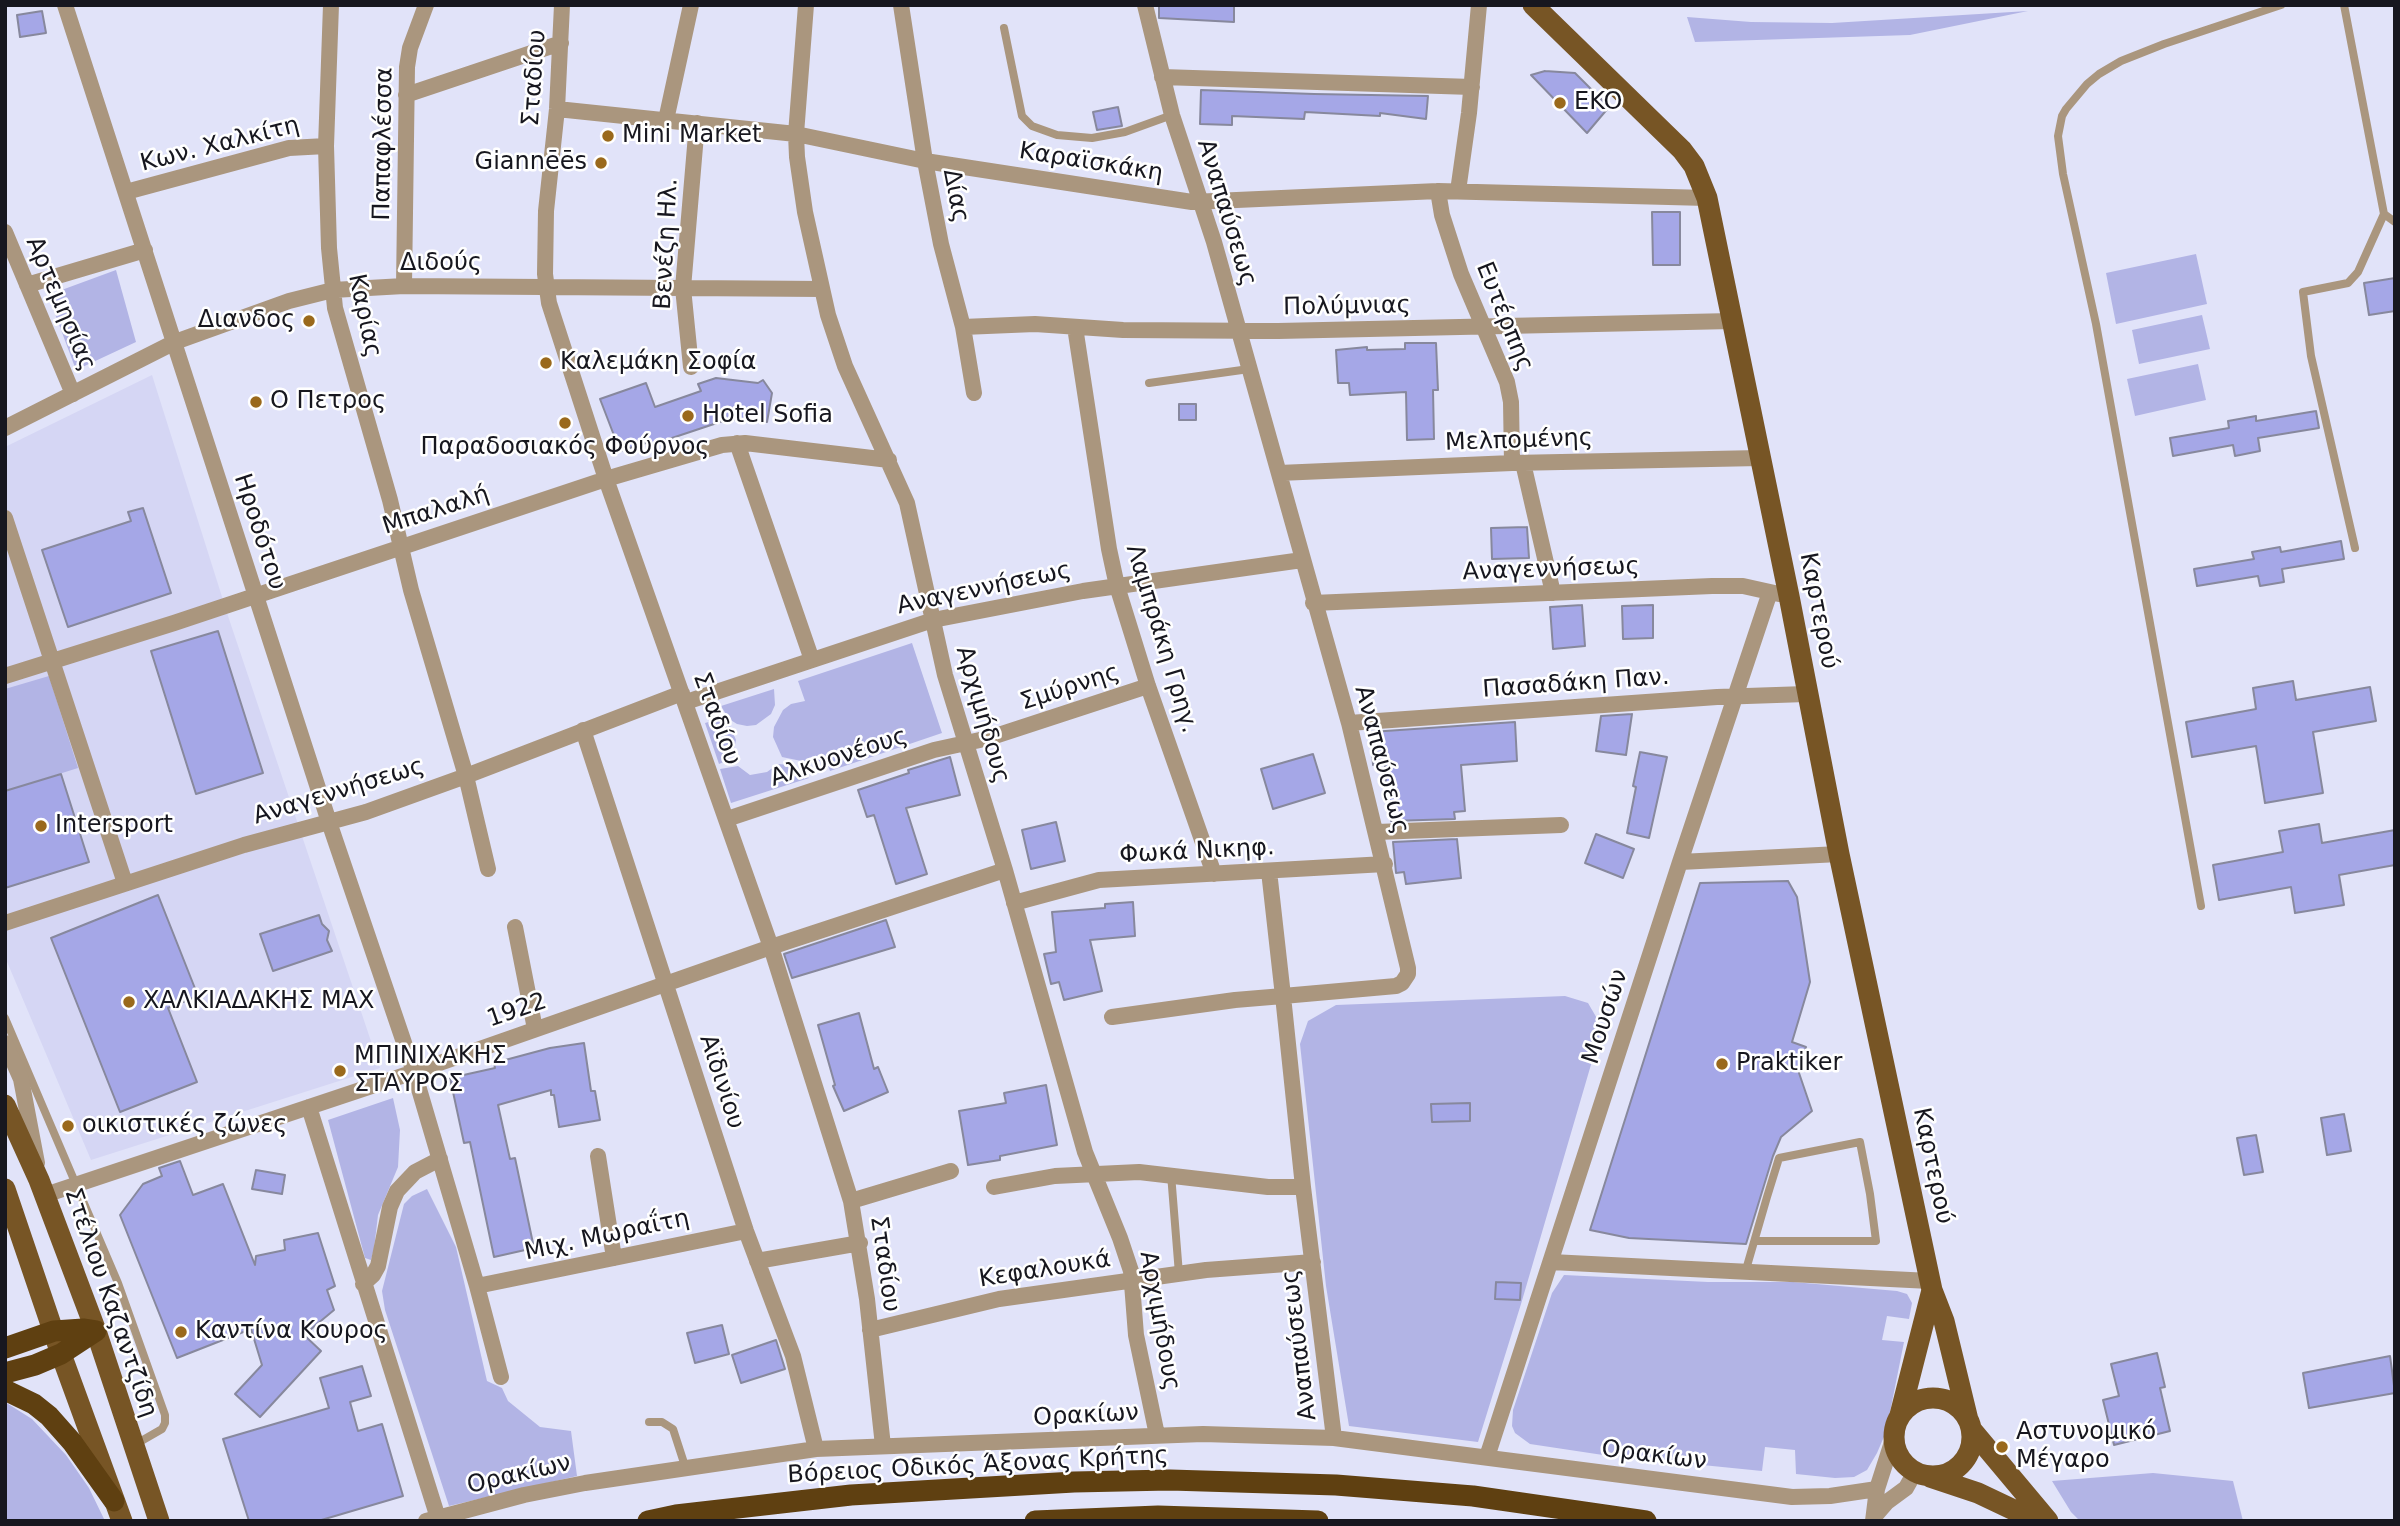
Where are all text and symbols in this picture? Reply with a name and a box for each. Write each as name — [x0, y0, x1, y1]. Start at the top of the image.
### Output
street label: Σταδίου — [517, 29, 553, 127]
street label: Παπαφλέσσα — [368, 67, 400, 221]
place label: EKO — [1574, 89, 1622, 117]
marker: EKO — [1552, 95, 1568, 111]
street label: Κων. Χαλκίτη — [137, 111, 303, 179]
place label: Mini Market — [622, 122, 761, 150]
marker: Mini Market — [600, 128, 616, 144]
street label: Αναπαύσεως — [1190, 136, 1262, 290]
street label: Καραϊσκάκη — [1017, 137, 1165, 189]
place label: Giannēēs — [475, 149, 587, 177]
marker: Giannēēs — [593, 155, 609, 171]
street label: Δίας — [936, 167, 974, 225]
street label: Βενέζη Ηλ. — [649, 178, 685, 310]
street label: Αρτεμησίας — [19, 233, 101, 375]
street label: Διδούς — [400, 250, 482, 278]
street label: Ευτέρπης — [1469, 258, 1539, 376]
street label: Καρίας — [341, 272, 387, 360]
street label: Πολύμνιας — [1283, 291, 1411, 323]
place label: Διανδος — [198, 307, 295, 335]
marker: Διανδος — [301, 313, 317, 329]
place label: Καλεμάκη Σοφία — [560, 349, 756, 377]
marker: Καλεμάκη Σοφία — [538, 355, 554, 371]
place label: Ο Πετρος — [270, 388, 386, 416]
marker: Ο Πετρος — [248, 394, 264, 410]
place label: Hotel Sofia — [702, 402, 833, 430]
marker: Hotel Sofia — [680, 408, 696, 424]
marker: Παραδοσιακός Φούρνος — [557, 415, 573, 431]
street label: Μελπομένης — [1445, 424, 1593, 458]
place label: Παραδοσιακός Φούρνος — [421, 434, 709, 462]
street label: Ηροδότου — [227, 470, 291, 594]
street label: Μπαλαλή — [379, 480, 493, 542]
street label: Λαμπράκη Γρηγ. — [1119, 541, 1203, 737]
street label: Καρτερού — [1793, 550, 1843, 672]
street label: Αναγεννήσεως — [1462, 553, 1640, 587]
street label: Αναγεννήσεως — [894, 556, 1074, 622]
street label: Αρχιμήδους — [949, 643, 1015, 787]
street label: Σμύρνης — [1017, 659, 1123, 717]
street label: Πασαδάκη Παν. — [1482, 663, 1670, 705]
street label: Σταδίου — [686, 669, 746, 769]
street label: Αναπαύσεως — [1347, 683, 1415, 837]
street label: Αλκυονέους — [767, 722, 911, 794]
street label: Αναγεννήσεως — [250, 752, 428, 832]
place label: Intersport — [55, 812, 173, 840]
marker: Intersport — [33, 818, 49, 834]
street label: Φωκά Νικηφ. — [1119, 834, 1275, 870]
street label: Μουσών — [1577, 966, 1635, 1068]
street label: 1922 — [483, 987, 551, 1035]
place label: ΧΑΛΚΙΑΔΑΚΗΣ MAX — [143, 988, 374, 1016]
marker: ΧΑΛΚΙΑΔΑΚΗΣ MAX — [121, 994, 137, 1010]
street label: Αϊδινίου — [692, 1031, 750, 1133]
place label: ΜΠΙΝΙΧΑΚΗΣ ΣΤΑΥΡΟΣ — [354, 1043, 507, 1099]
place label: Praktiker — [1736, 1050, 1842, 1078]
marker: Praktiker — [1714, 1056, 1730, 1072]
marker: ΜΠΙΝΙΧΑΚΗΣ ΣΤΑΥΡΟΣ — [332, 1063, 348, 1079]
street label: Καρτερού — [1906, 1105, 1958, 1227]
place label: οικιστικές ζώνες — [82, 1112, 287, 1140]
marker: οικιστικές ζώνες — [60, 1118, 76, 1134]
street label: Στέλιου Καζαντζίδη — [57, 1185, 163, 1421]
street label: Μιχ. Μωραΐτη — [522, 1204, 692, 1268]
street label: Σταδίου — [863, 1214, 905, 1314]
street label: Κεφαλουκά — [977, 1245, 1113, 1295]
street label: Αρχιμήδους — [1133, 1249, 1185, 1393]
street label: Αναπαύσεως — [1276, 1268, 1324, 1422]
place label: Καντίνα Κουρος — [195, 1318, 388, 1346]
marker: Καντίνα Κουρος — [173, 1324, 189, 1340]
street label: Ορακίων — [1032, 1399, 1140, 1433]
place label: Αστυνομικό Μέγαρο — [2016, 1419, 2156, 1475]
street label: Ορακίων — [1600, 1435, 1708, 1477]
marker: Αστυνομικό Μέγαρο — [1994, 1439, 2010, 1455]
street label: Βόρειος Οδικός Άξονας Κρήτης — [787, 1442, 1169, 1490]
street label: Ορακίων — [464, 1449, 574, 1501]

